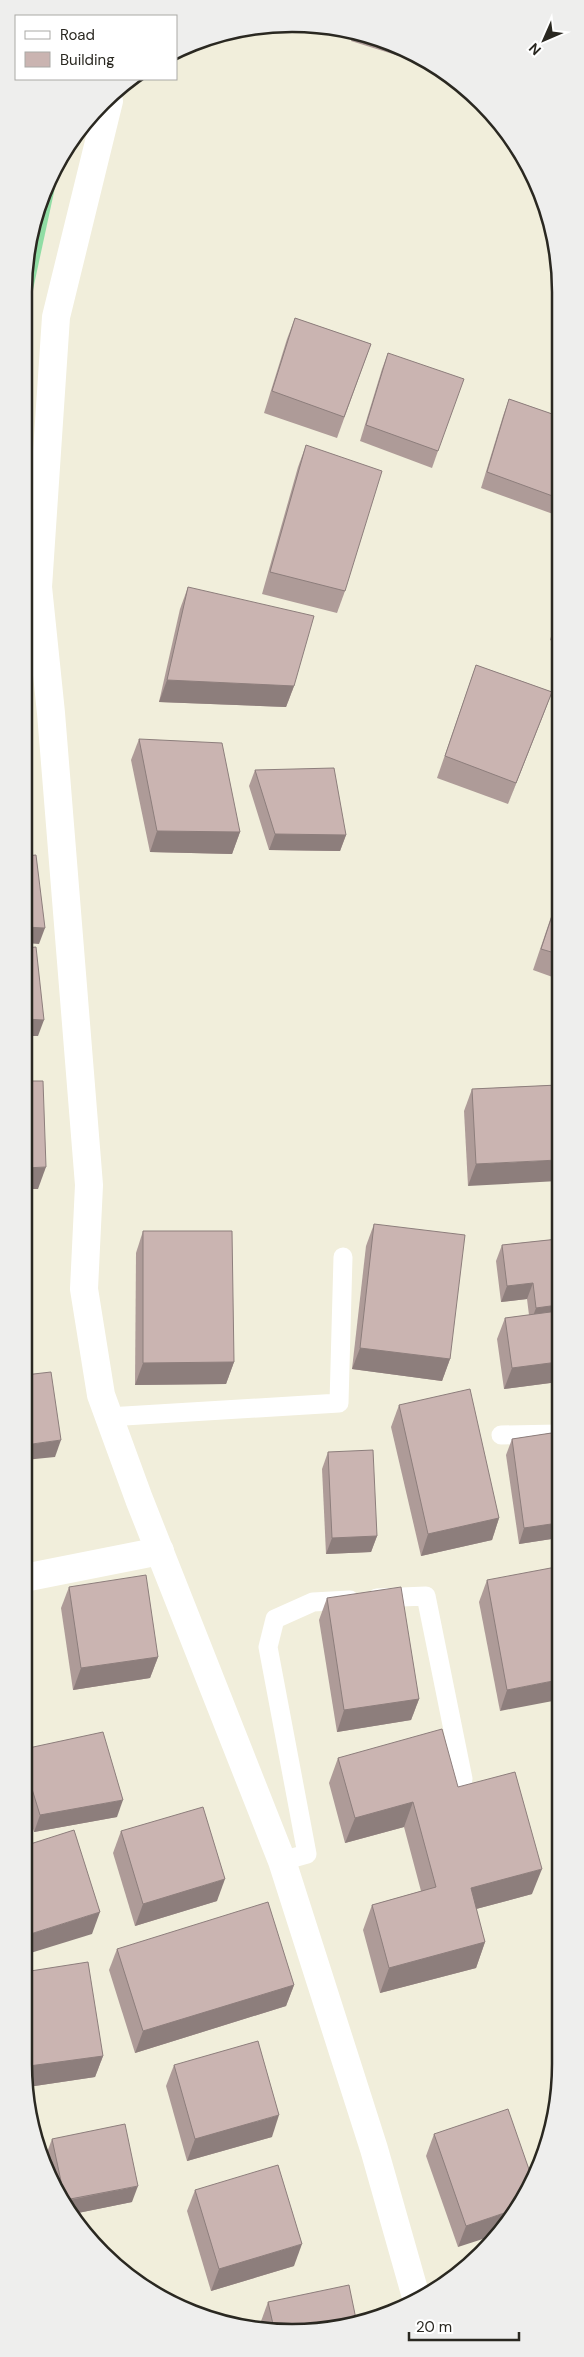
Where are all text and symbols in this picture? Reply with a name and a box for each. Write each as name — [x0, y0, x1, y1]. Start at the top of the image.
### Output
legend — [15, 15, 178, 80]
north arrow — [519, 15, 569, 65]
text: Road — [60, 25, 95, 45]
text: N — [525, 39, 545, 59]
text: Building — [60, 50, 115, 70]
scale bar — [409, 2310, 519, 2342]
text: 20 m — [416, 2317, 452, 2337]

